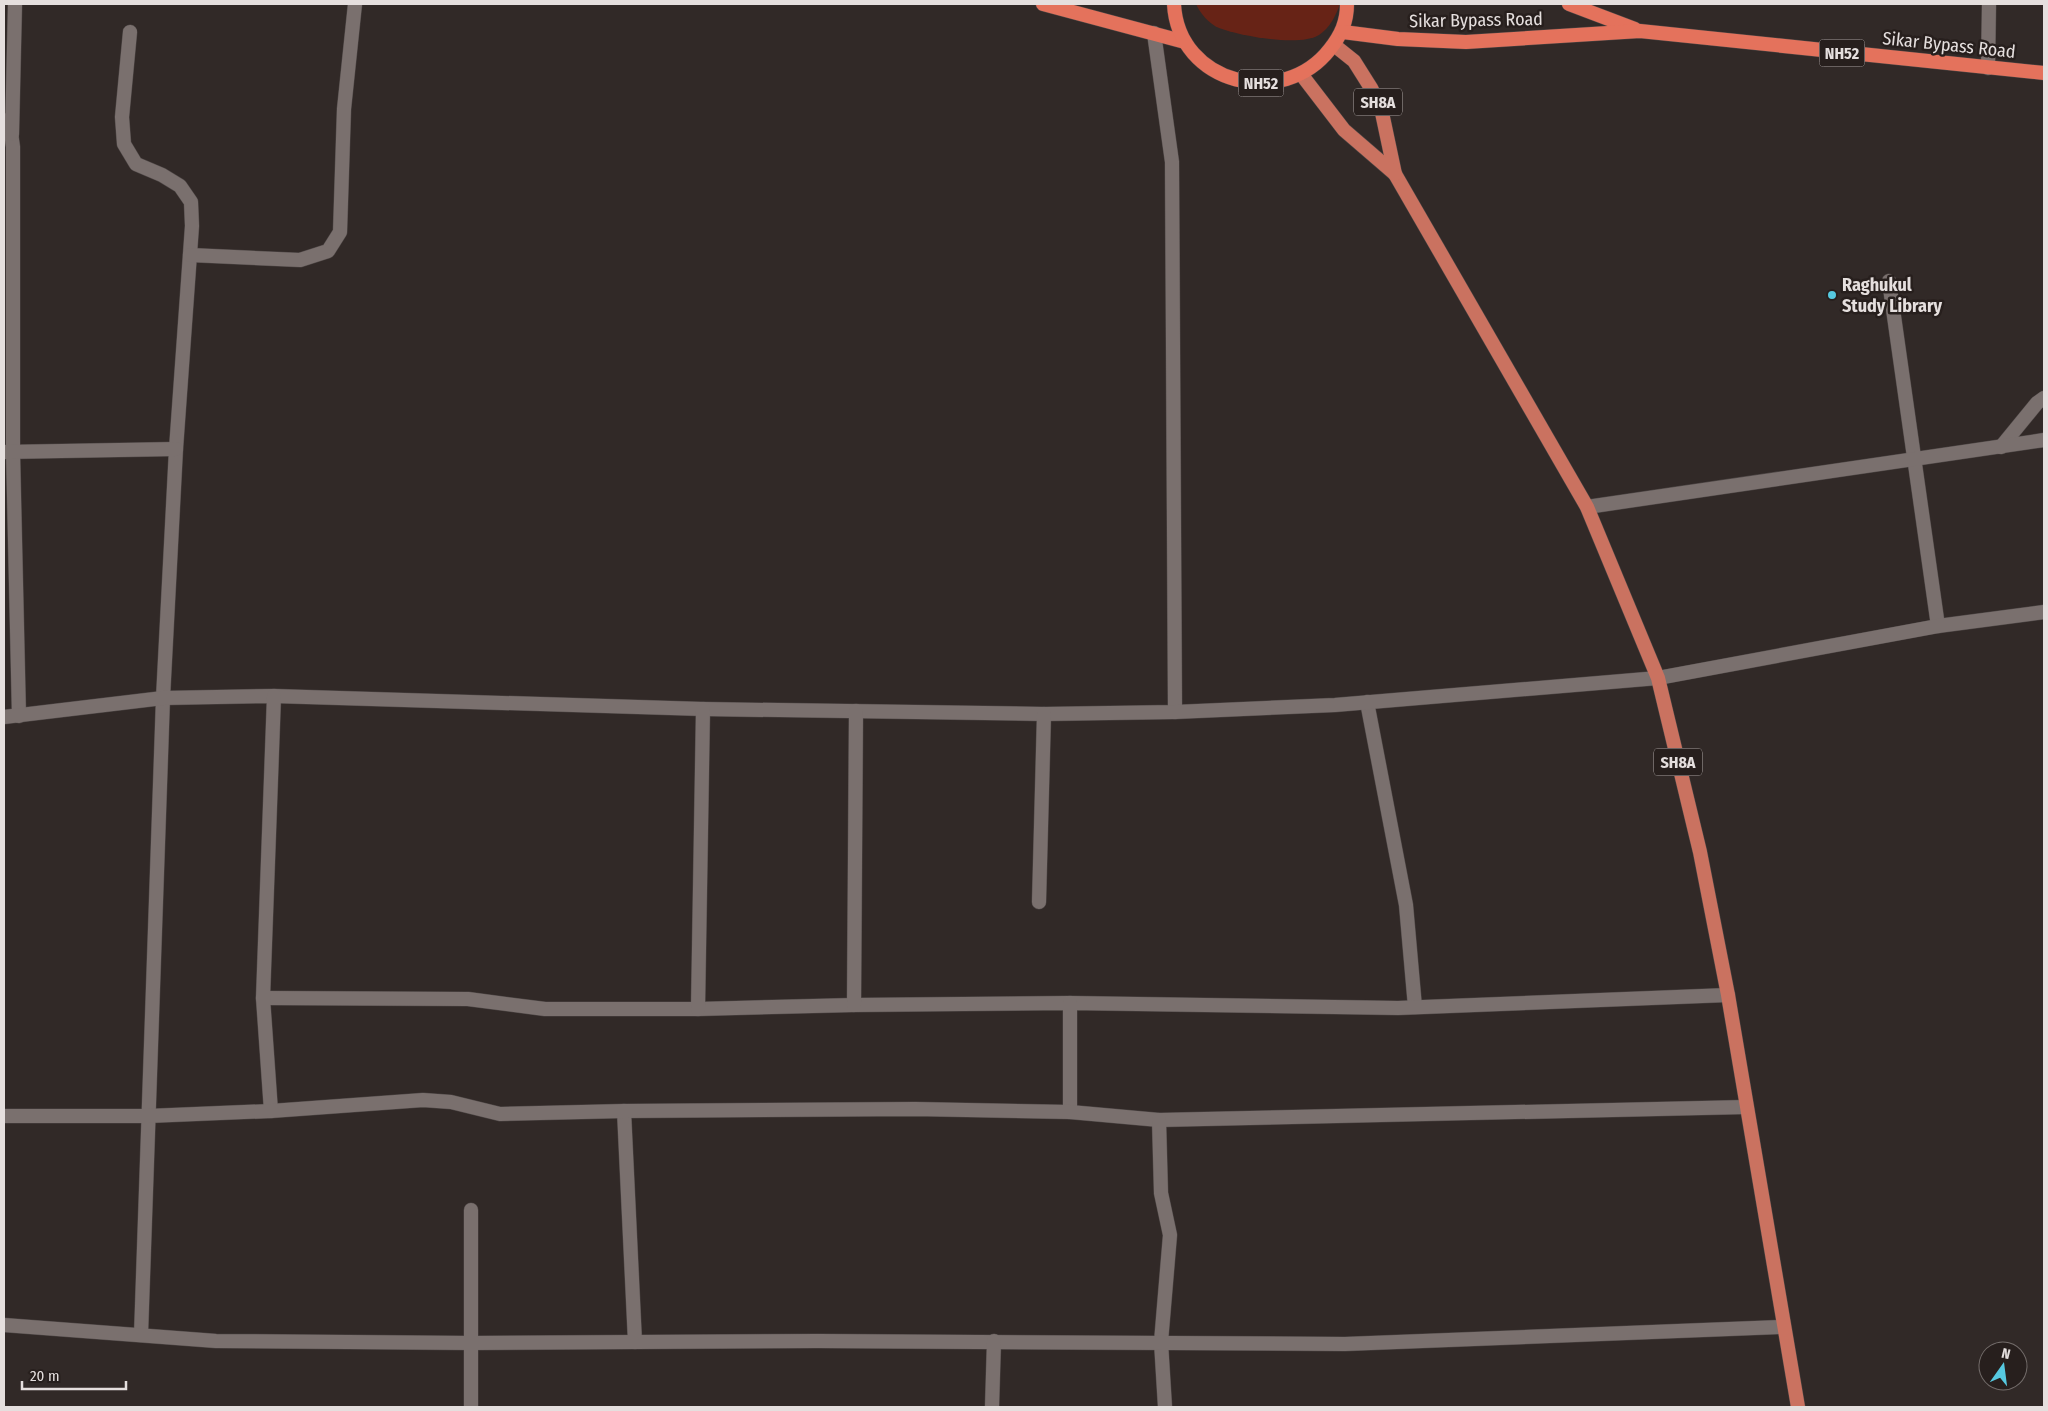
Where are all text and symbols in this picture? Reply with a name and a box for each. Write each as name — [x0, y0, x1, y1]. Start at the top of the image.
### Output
street label: Sikar Bypass Road — [1409, 8, 1543, 32]
street label: Sikar Bypass Road — [1881, 27, 2017, 63]
road number: NH52 — [1820, 40, 1864, 66]
road number: NH52 — [1238, 70, 1284, 96]
road number: SH8A — [1354, 88, 1402, 115]
place label: Raghukul Study Library — [1842, 274, 1943, 317]
marker: Raghukul Study Library — [1826, 289, 1838, 301]
road number: SH8A — [1654, 749, 1702, 776]
north arrow — [1978, 1341, 2028, 1391]
text: N — [2000, 1345, 2012, 1363]
scale bar — [22, 1358, 126, 1390]
text: 20 m — [30, 1367, 60, 1385]

